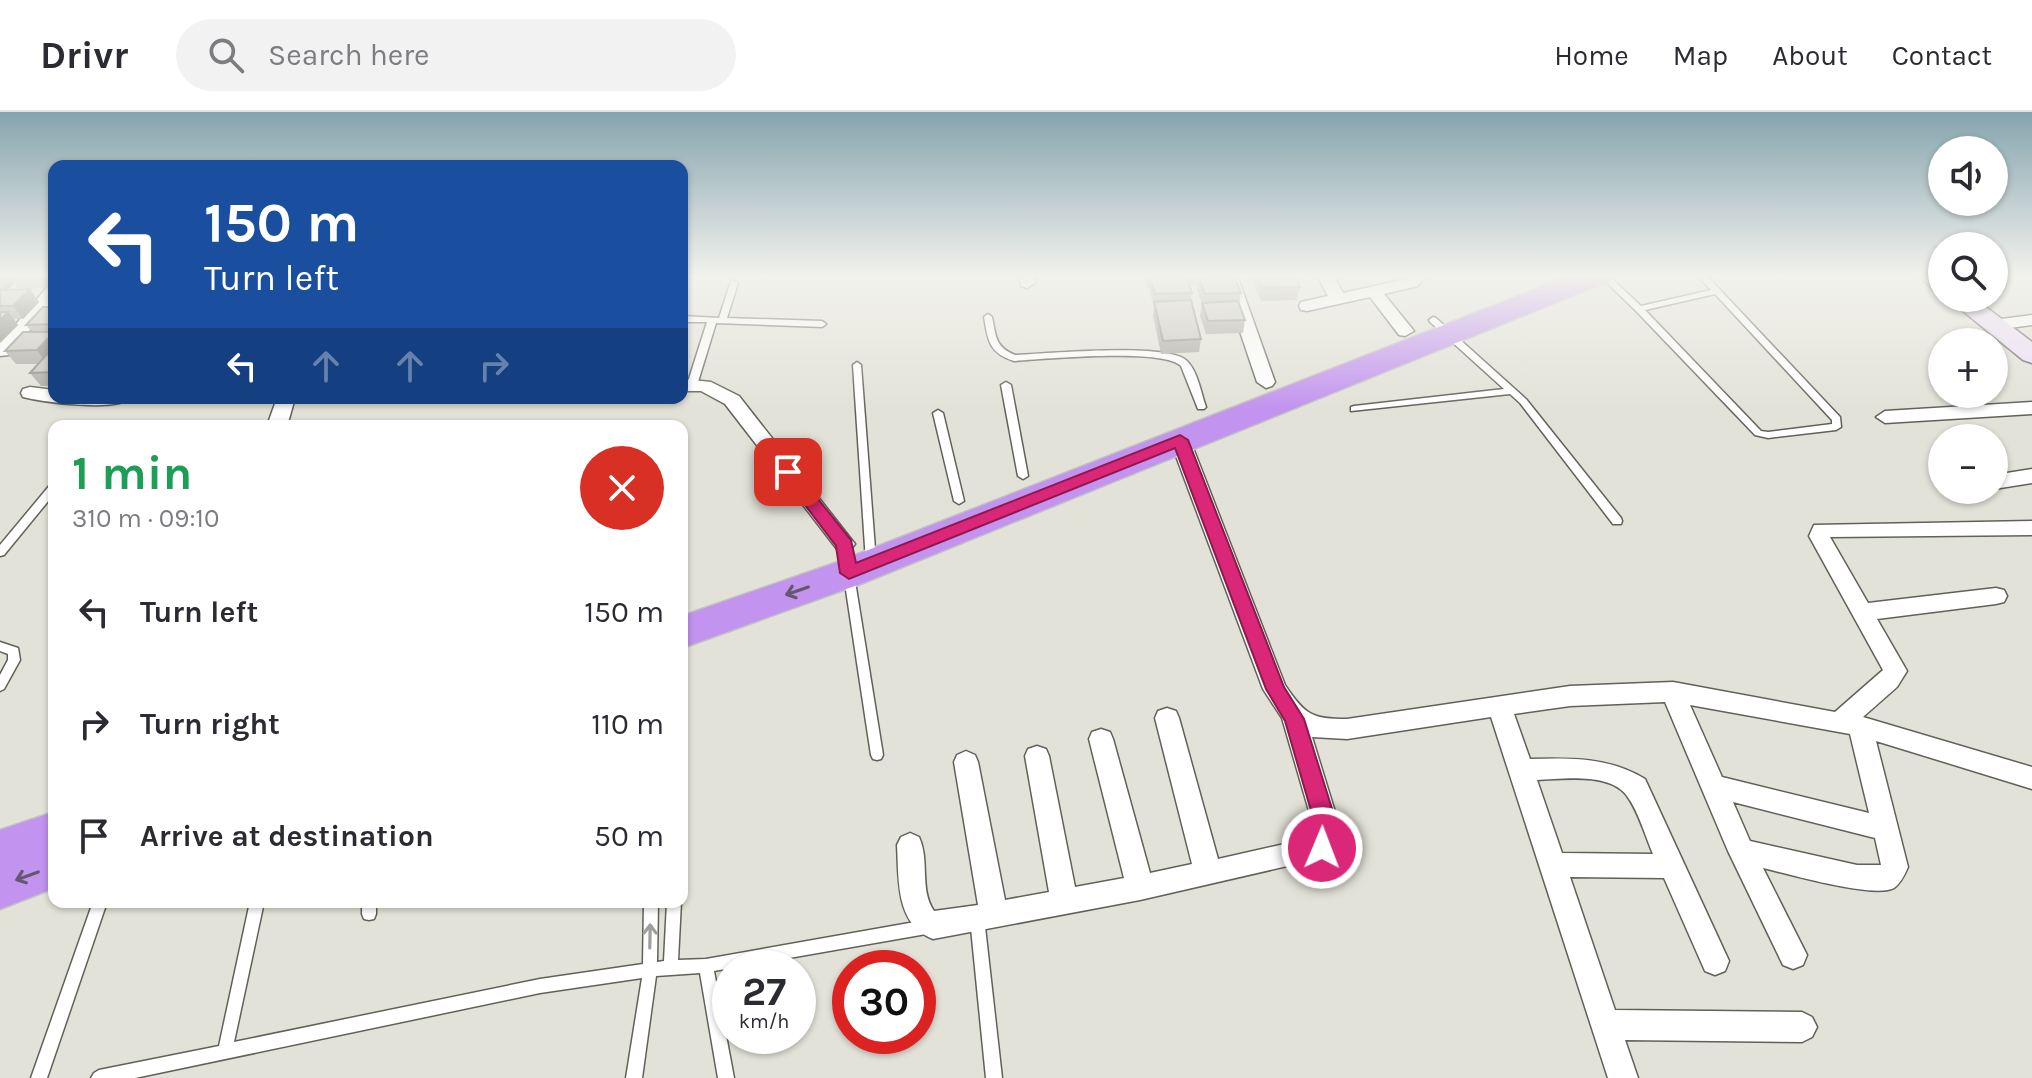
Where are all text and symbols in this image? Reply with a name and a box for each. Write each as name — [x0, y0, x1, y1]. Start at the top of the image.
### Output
search box — [176, 19, 736, 91]
text: Drivr — [40, 33, 128, 78]
icon: search — [204, 33, 248, 77]
text: Search here — [268, 37, 429, 73]
text: Home — [1554, 39, 1629, 72]
text: Map — [1673, 39, 1728, 72]
text: About — [1772, 39, 1848, 72]
text: Contact — [1892, 39, 1992, 72]
map controls — [1928, 136, 2008, 504]
button: sound — [1928, 136, 2008, 216]
text: 150 m — [204, 190, 359, 255]
icon: left — [72, 192, 176, 296]
button: search — [1928, 232, 2008, 312]
text: Turn left — [204, 257, 339, 299]
button: + — [1928, 328, 2008, 408]
icon: left — [220, 344, 264, 388]
icon: ahead — [304, 344, 348, 388]
icon: ahead — [388, 344, 432, 388]
icon: right — [472, 344, 516, 388]
button: − — [1928, 424, 2008, 504]
pin — [754, 438, 822, 506]
text: 1 min — [72, 445, 192, 501]
button: close — [580, 446, 664, 530]
icon: arrive — [766, 450, 810, 494]
text: 310 m · 09:10 — [72, 503, 219, 534]
one-way arrow — [785, 585, 810, 600]
icon: left — [72, 590, 116, 634]
text: Turn left — [140, 594, 258, 630]
text: 150 m — [584, 594, 664, 630]
icon: right — [72, 702, 116, 746]
text: Turn right — [140, 706, 280, 742]
text: 110 m — [591, 706, 664, 742]
position arrow — [1280, 806, 1364, 890]
icon: arrive — [72, 814, 116, 858]
text: Arrive at destination — [140, 818, 434, 854]
text: 50 m — [594, 818, 664, 854]
one-way arrow — [15, 870, 40, 885]
one-way arrow — [643, 923, 658, 950]
speed limit sign: 30 — [832, 950, 936, 1054]
text: 27 — [742, 968, 786, 1015]
text: km/h — [739, 1010, 789, 1033]

